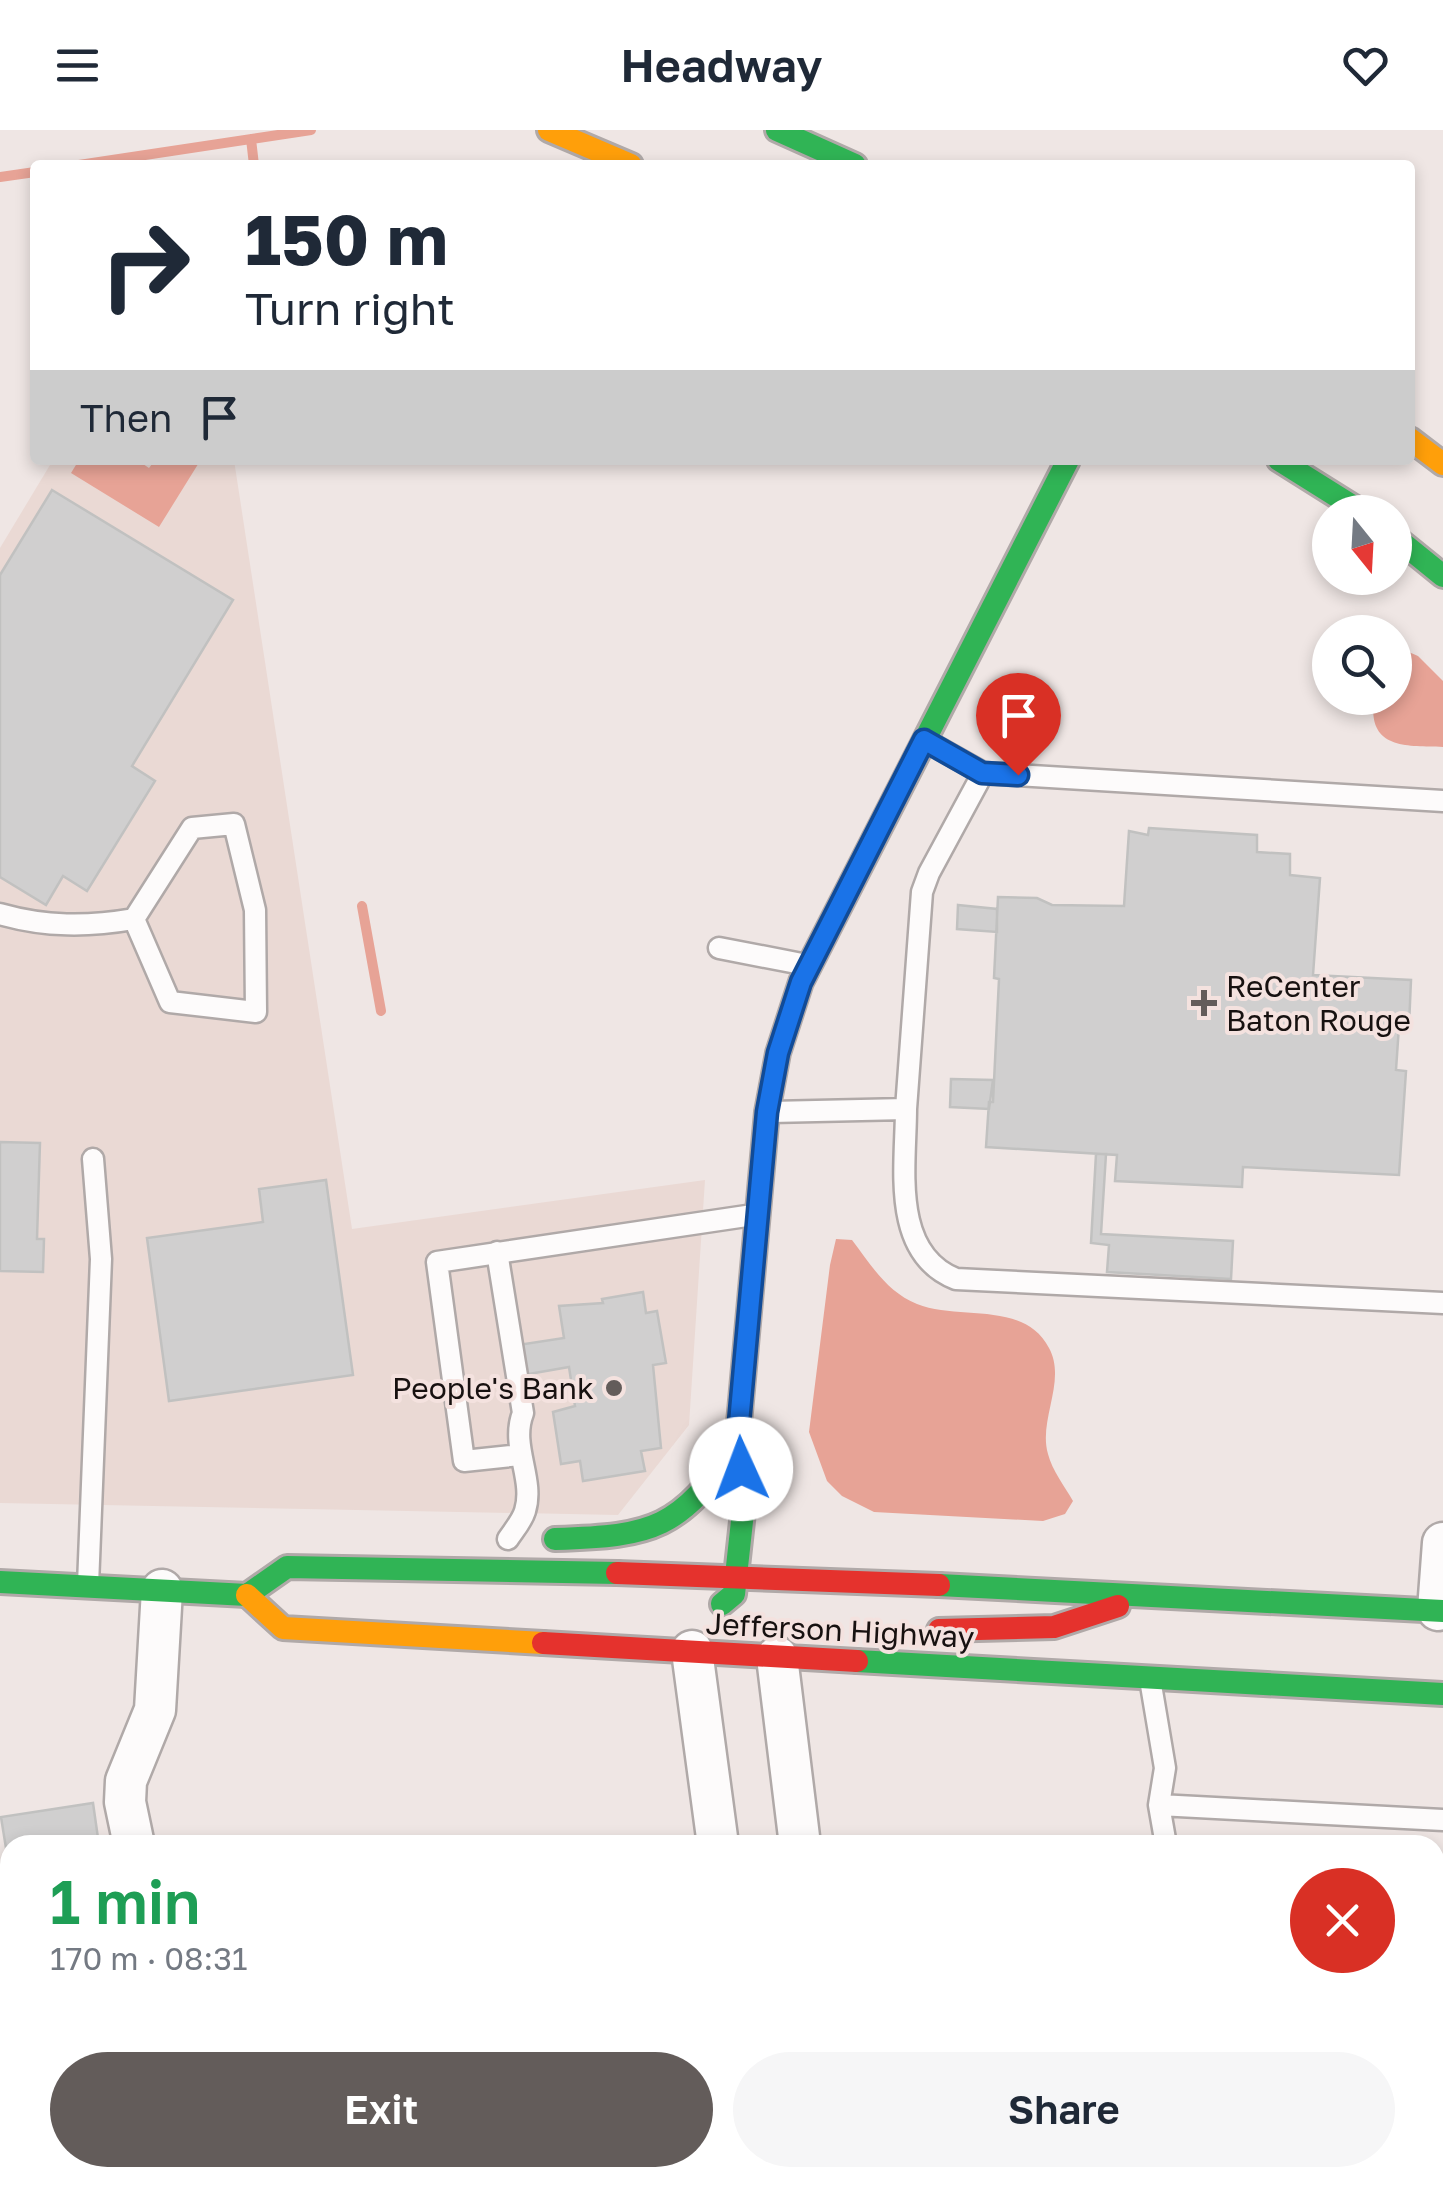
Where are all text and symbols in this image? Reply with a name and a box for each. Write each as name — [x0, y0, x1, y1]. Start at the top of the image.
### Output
icon: menu — [50, 38, 105, 93]
text: Headway — [621, 38, 822, 92]
icon: heart — [1338, 38, 1393, 93]
text: 150 m — [245, 196, 448, 280]
icon: right — [80, 200, 210, 330]
text: Turn right — [245, 281, 455, 335]
icon: arrive — [192, 390, 247, 445]
text: Then — [80, 395, 172, 440]
north arrow — [1312, 495, 1412, 595]
map controls — [1312, 495, 1412, 715]
button: search — [1312, 615, 1412, 715]
pin — [976, 673, 1061, 776]
icon: arrive — [991, 688, 1046, 743]
place label: ReCenter Baton Rouge — [1226, 968, 1411, 1038]
marker: ReCenter Baton Rouge — [1191, 990, 1217, 1016]
place label: People's Bank — [392, 1370, 594, 1406]
marker: People's Bank — [603, 1377, 625, 1399]
position arrow — [689, 1417, 793, 1521]
street label: Jefferson Highway — [705, 1605, 975, 1655]
text: 1 min — [50, 1865, 200, 1937]
button: close — [1290, 1868, 1395, 1973]
text: 170 m · 08:31 — [50, 1939, 247, 1977]
button: Exit — [50, 2052, 713, 2167]
button: Share — [733, 2052, 1395, 2167]

